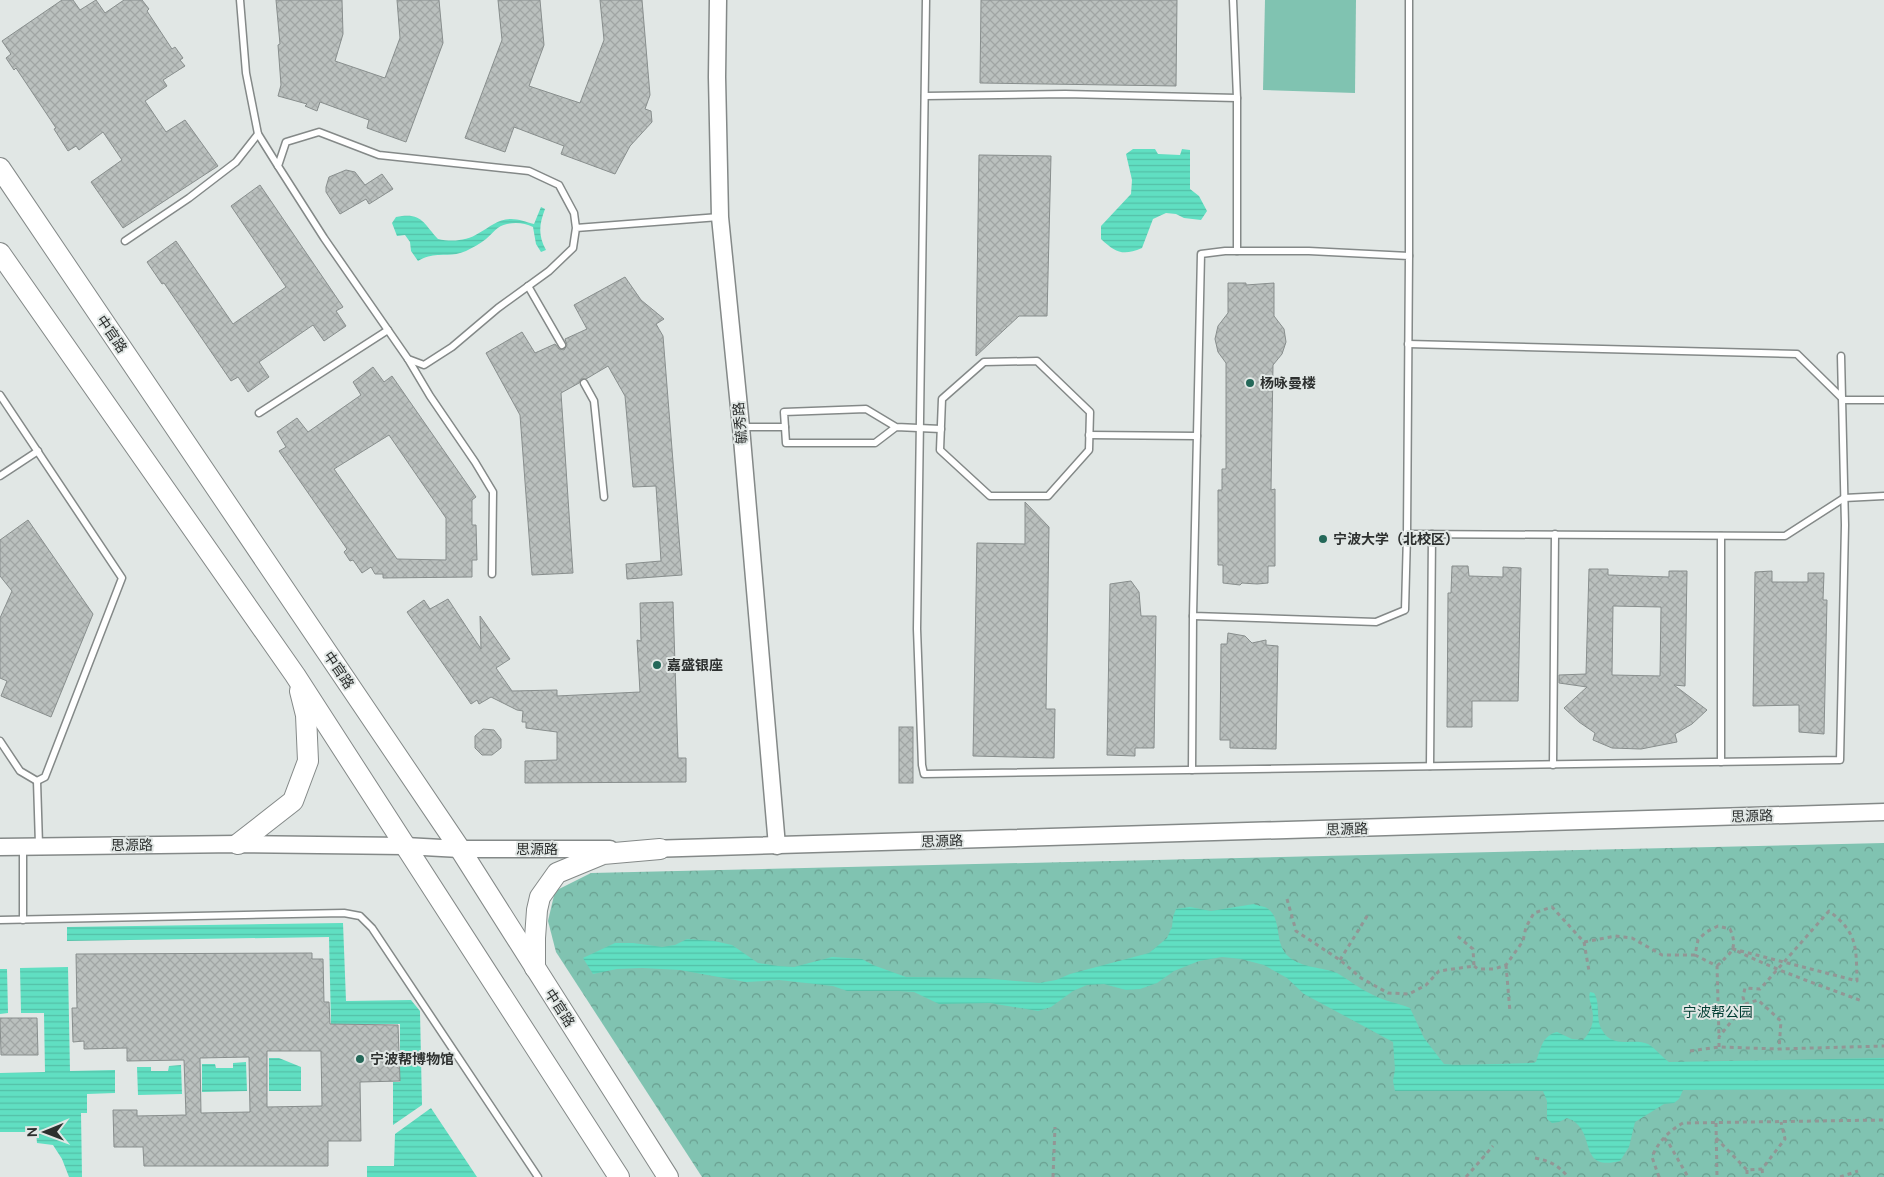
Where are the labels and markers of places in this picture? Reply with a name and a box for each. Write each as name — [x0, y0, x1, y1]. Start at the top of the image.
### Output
place label: 杨咏曼楼 — [1260, 375, 1316, 391]
marker: 杨咏曼楼 — [1244, 377, 1256, 389]
place label: 宁波大学（北校区） — [1333, 531, 1459, 547]
marker: 宁波大学（北校区） — [1317, 533, 1329, 545]
place label: 嘉盛银座 — [667, 657, 723, 673]
marker: 嘉盛银座 — [651, 659, 663, 671]
place label: 宁波帮博物馆 — [370, 1051, 454, 1067]
marker: 宁波帮博物馆 — [354, 1053, 366, 1065]

